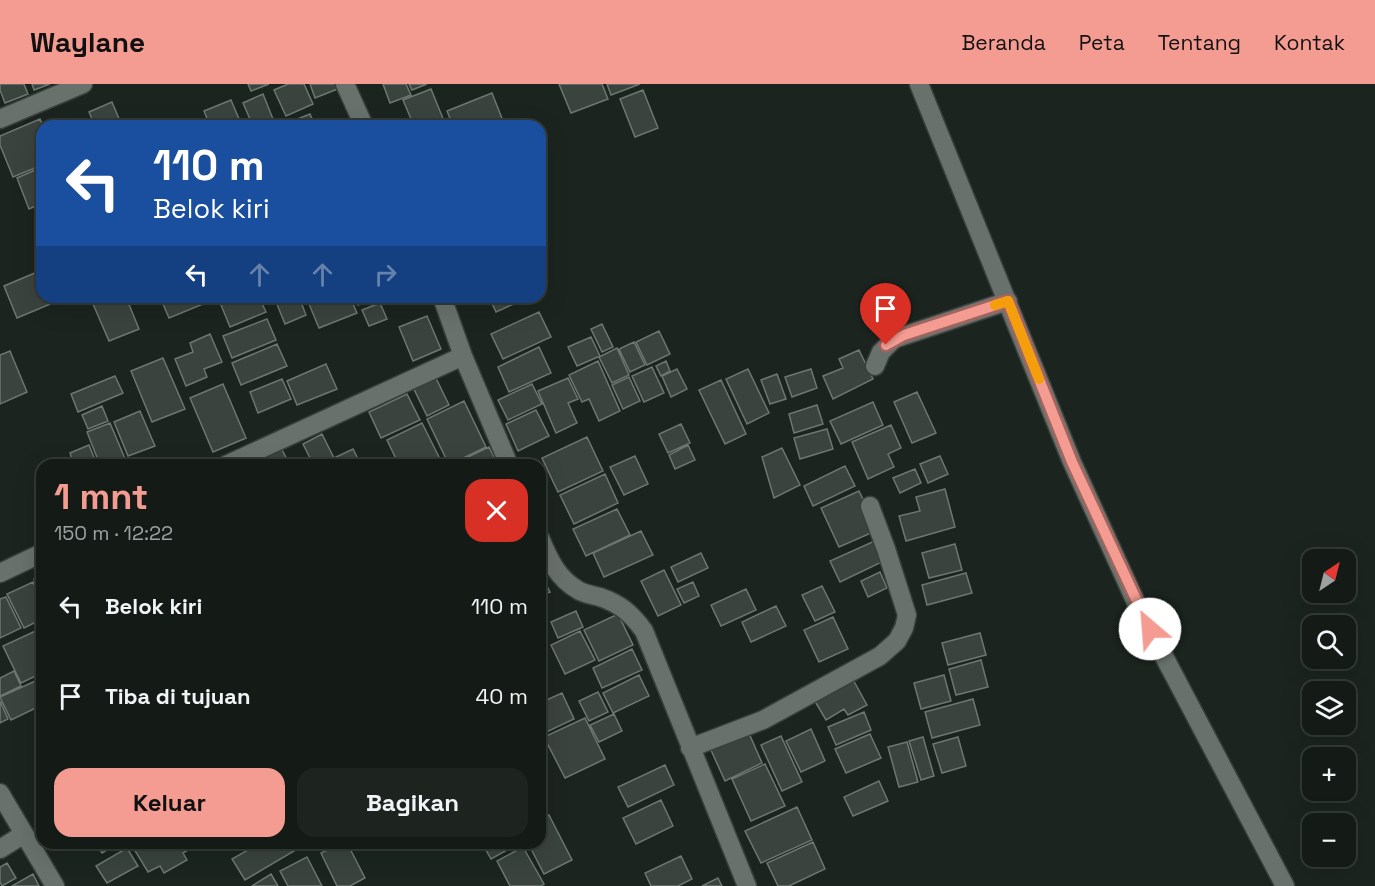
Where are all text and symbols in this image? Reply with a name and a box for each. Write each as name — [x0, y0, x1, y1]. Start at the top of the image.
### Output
text: Waylane — [30, 24, 145, 60]
text: Beranda — [961, 29, 1046, 56]
text: Peta — [1079, 29, 1125, 56]
text: Tentang — [1158, 29, 1241, 56]
text: Kontak — [1274, 29, 1345, 56]
text: 110 m — [153, 139, 265, 192]
icon: left — [54, 144, 132, 222]
text: Belok kiri — [153, 191, 270, 226]
icon: left — [180, 258, 213, 291]
icon: ahead — [243, 258, 276, 291]
icon: ahead — [306, 258, 339, 291]
icon: right — [369, 258, 402, 291]
pin — [860, 283, 911, 345]
icon: arrive — [869, 292, 902, 325]
text: 1 mnt — [54, 474, 148, 520]
button: close — [465, 479, 528, 542]
text: 150 m · 12:22 — [54, 520, 173, 546]
north arrow — [1302, 549, 1356, 603]
map controls — [1302, 549, 1356, 867]
icon: left — [54, 590, 87, 623]
text: Belok kiri — [105, 592, 202, 620]
text: 110 m — [471, 592, 528, 620]
position arrow — [1118, 597, 1182, 661]
button: search — [1302, 615, 1356, 669]
icon: arrive — [54, 680, 87, 713]
button: layers — [1302, 681, 1356, 735]
text: Tiba di tujuan — [105, 682, 251, 710]
text: 40 m — [476, 682, 528, 710]
button: + — [1302, 747, 1356, 801]
button: Keluar — [54, 768, 285, 837]
button: Bagikan — [297, 768, 528, 837]
button: − — [1302, 813, 1356, 867]

